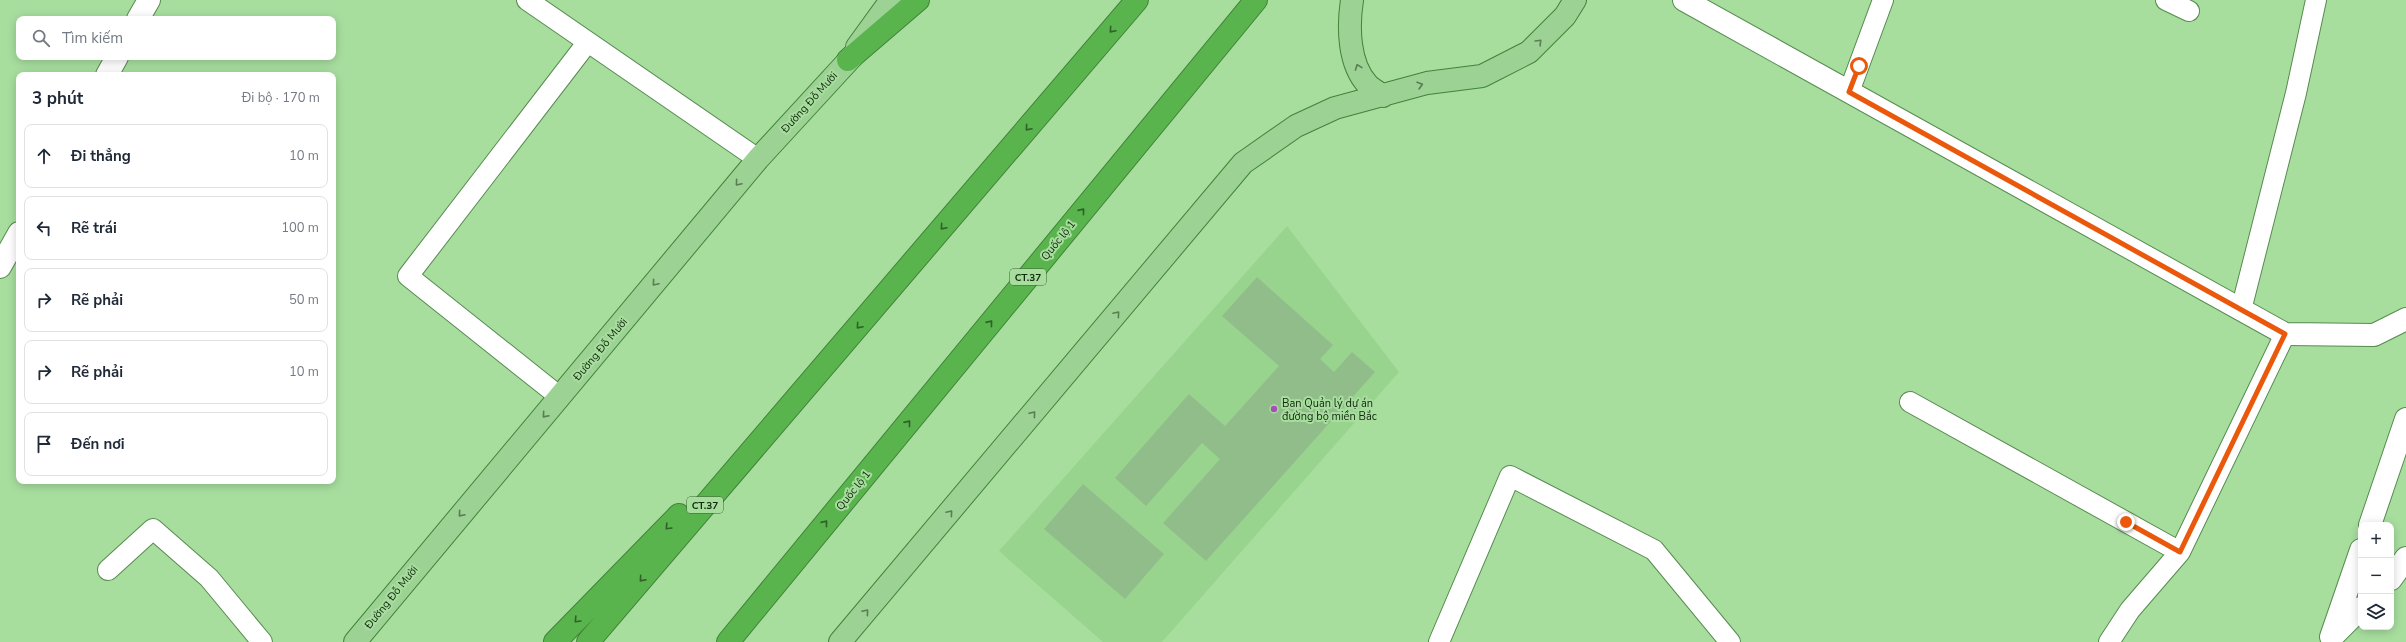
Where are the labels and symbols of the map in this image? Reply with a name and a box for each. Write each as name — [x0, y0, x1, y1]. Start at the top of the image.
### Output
one-way arrow — [1110, 25, 1117, 32]
one-way arrow — [1534, 39, 1542, 47]
route start — [1850, 57, 1868, 75]
one-way arrow — [1354, 64, 1363, 71]
street label: Đường Đỗ Mười — [777, 69, 841, 137]
one-way arrow — [1416, 81, 1423, 90]
one-way arrow — [1025, 124, 1032, 131]
one-way arrow — [736, 178, 743, 185]
one-way arrow — [1077, 209, 1084, 216]
street label: Quốc lộ 1 — [1038, 217, 1079, 263]
one-way arrow — [941, 223, 948, 230]
road number: CT.37 — [1010, 269, 1046, 285]
one-way arrow — [653, 278, 660, 285]
one-way arrow — [1112, 311, 1119, 319]
street label: Đường Đỗ Mười — [569, 315, 631, 385]
one-way arrow — [986, 320, 993, 327]
one-way arrow — [856, 321, 863, 329]
place label: Ban Quản lý dự án đường bộ miền Bắc — [1282, 396, 1377, 424]
marker: Ban Quản lý dự án đường bộ miền Bắc — [1269, 404, 1279, 414]
one-way arrow — [543, 410, 550, 417]
one-way arrow — [1029, 411, 1036, 418]
one-way arrow — [903, 420, 910, 428]
street label: Quốc lộ 1 — [833, 467, 874, 513]
road number: CT.37 — [687, 497, 723, 513]
one-way arrow — [458, 509, 465, 516]
one-way arrow — [945, 511, 952, 518]
route end — [2117, 513, 2135, 531]
one-way arrow — [820, 521, 827, 528]
one-way arrow — [665, 522, 673, 530]
street label: Đường Đỗ Mười — [361, 563, 422, 633]
one-way arrow — [640, 574, 647, 582]
one-way arrow — [861, 610, 868, 617]
one-way arrow — [574, 615, 582, 623]

